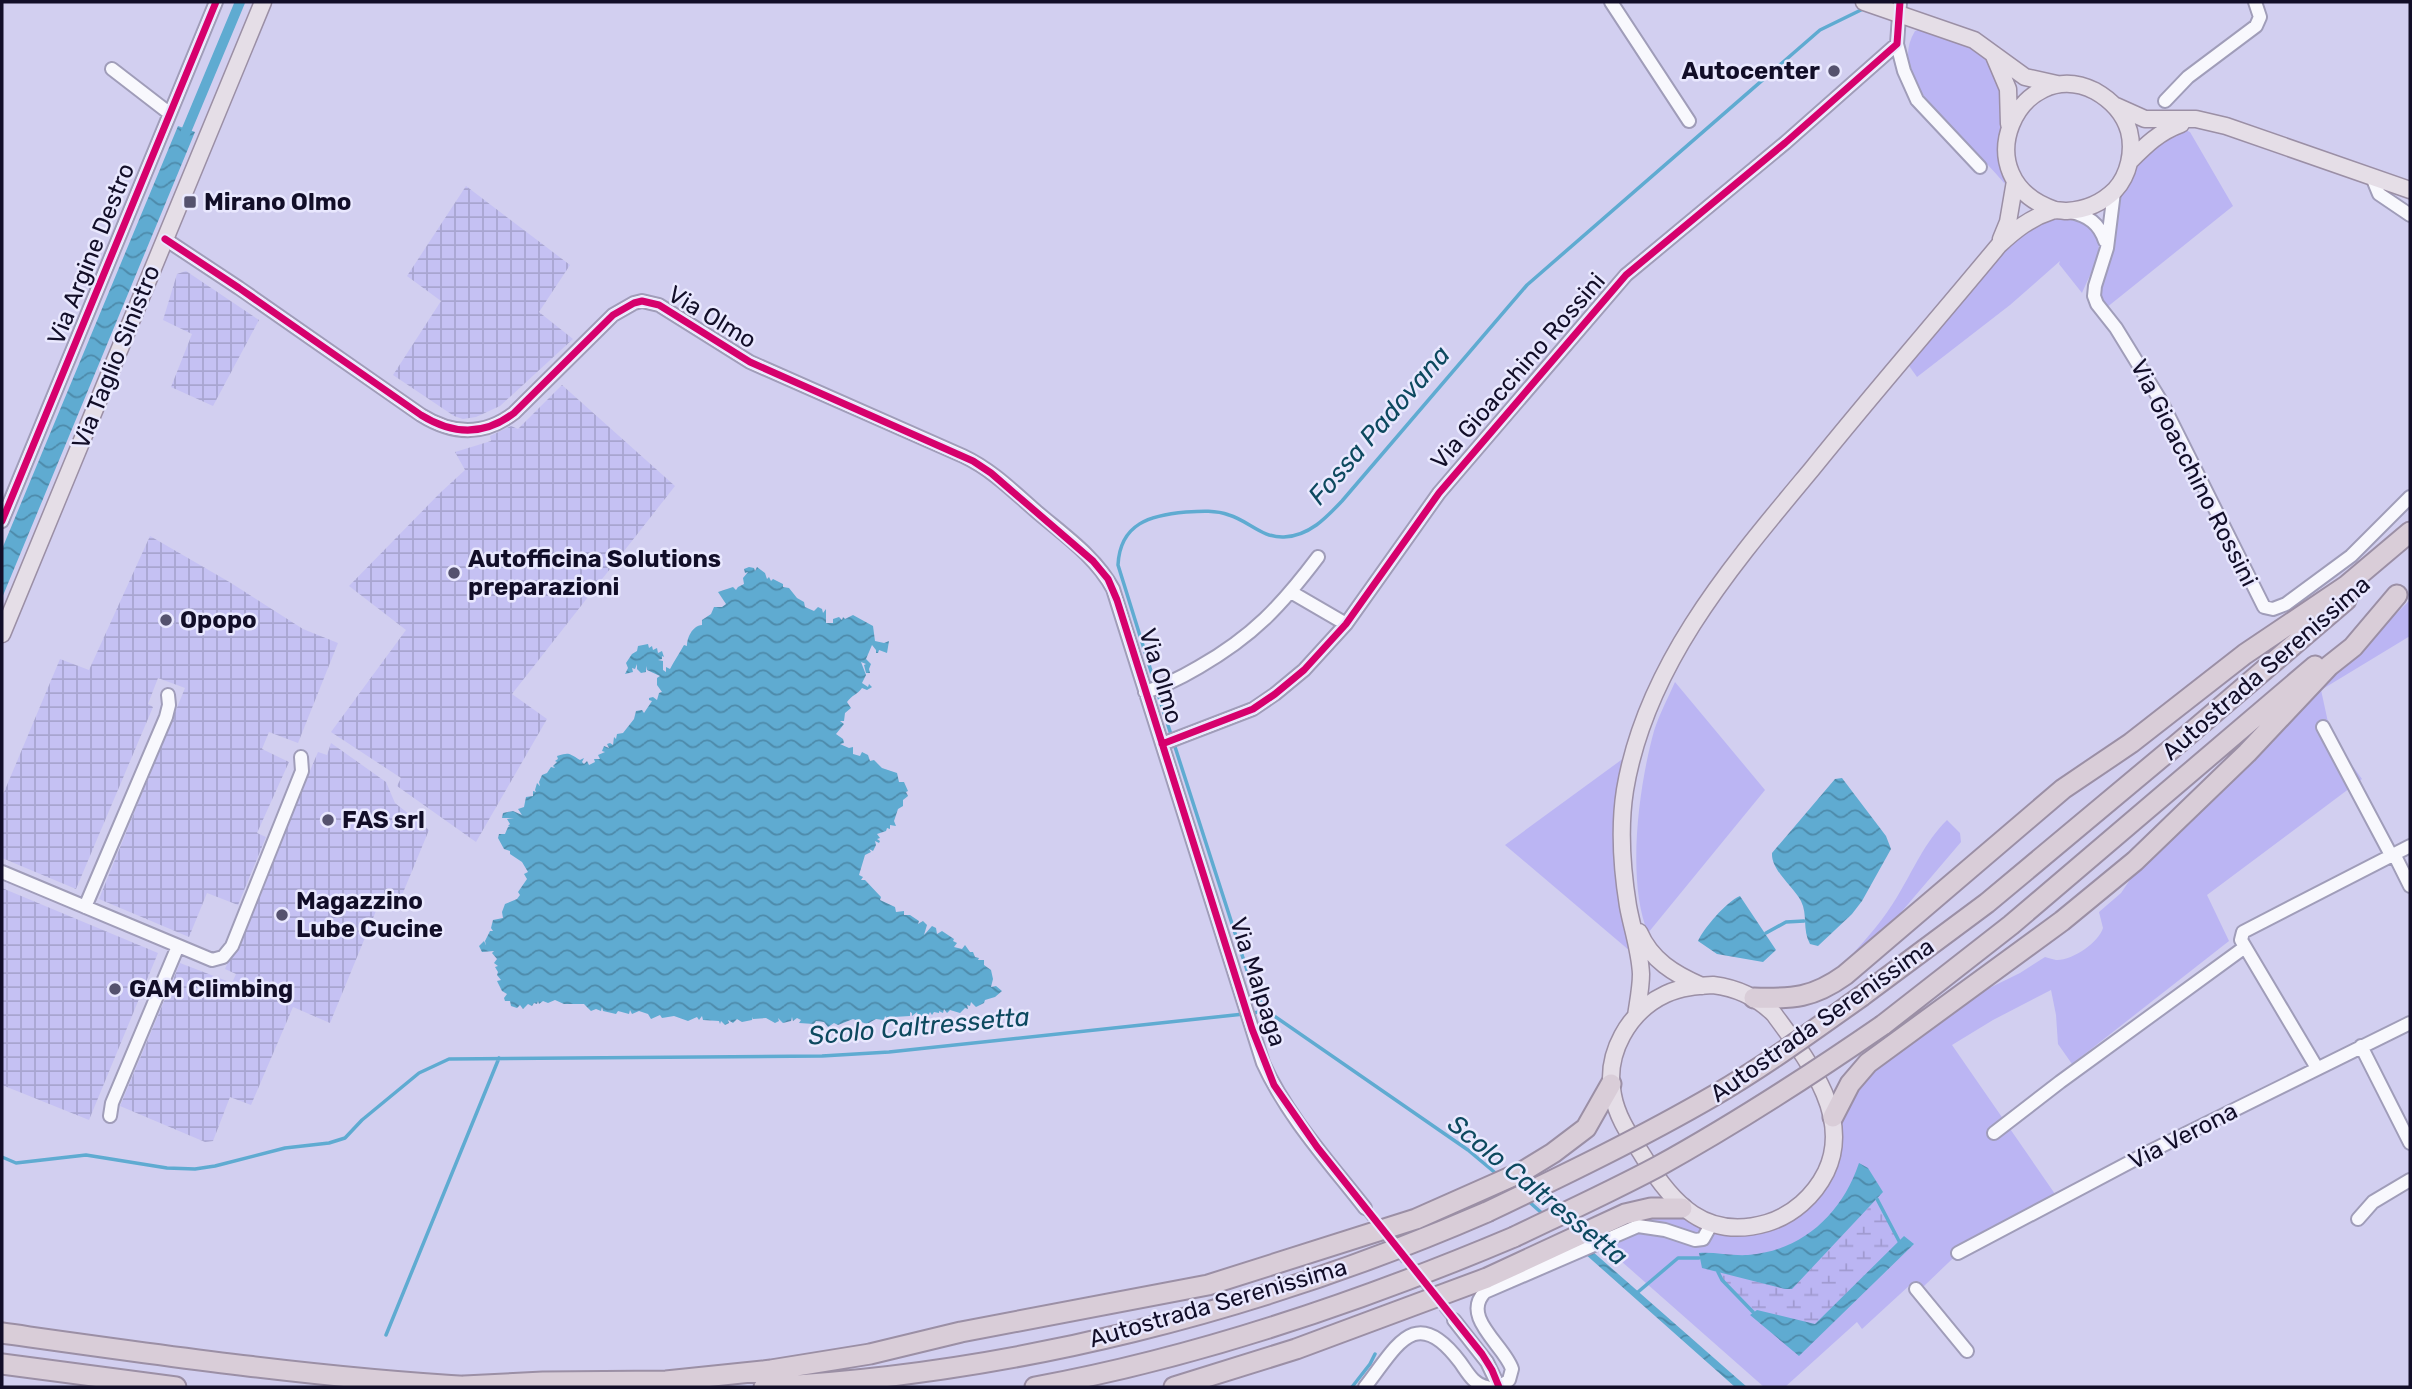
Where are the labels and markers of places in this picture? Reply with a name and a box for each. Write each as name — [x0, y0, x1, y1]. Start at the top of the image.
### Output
place label: Autocenter — [1682, 57, 1820, 85]
marker: Autocenter — [1826, 63, 1842, 79]
place label: Mirano Olmo — [204, 188, 351, 216]
marker: Mirano Olmo — [182, 194, 198, 210]
place label: Autofficina Solutions preparazioni — [468, 545, 721, 601]
marker: Autofficina Solutions preparazioni — [446, 565, 462, 581]
place label: Opopo — [180, 606, 257, 634]
marker: Opopo — [158, 612, 174, 628]
place label: FAS srl — [342, 806, 425, 834]
marker: FAS srl — [320, 812, 336, 828]
place label: Magazzino Lube Cucine — [296, 887, 443, 943]
marker: Magazzino Lube Cucine — [274, 907, 290, 923]
place label: GAM Climbing — [129, 975, 293, 1003]
marker: GAM Climbing — [107, 981, 123, 997]

